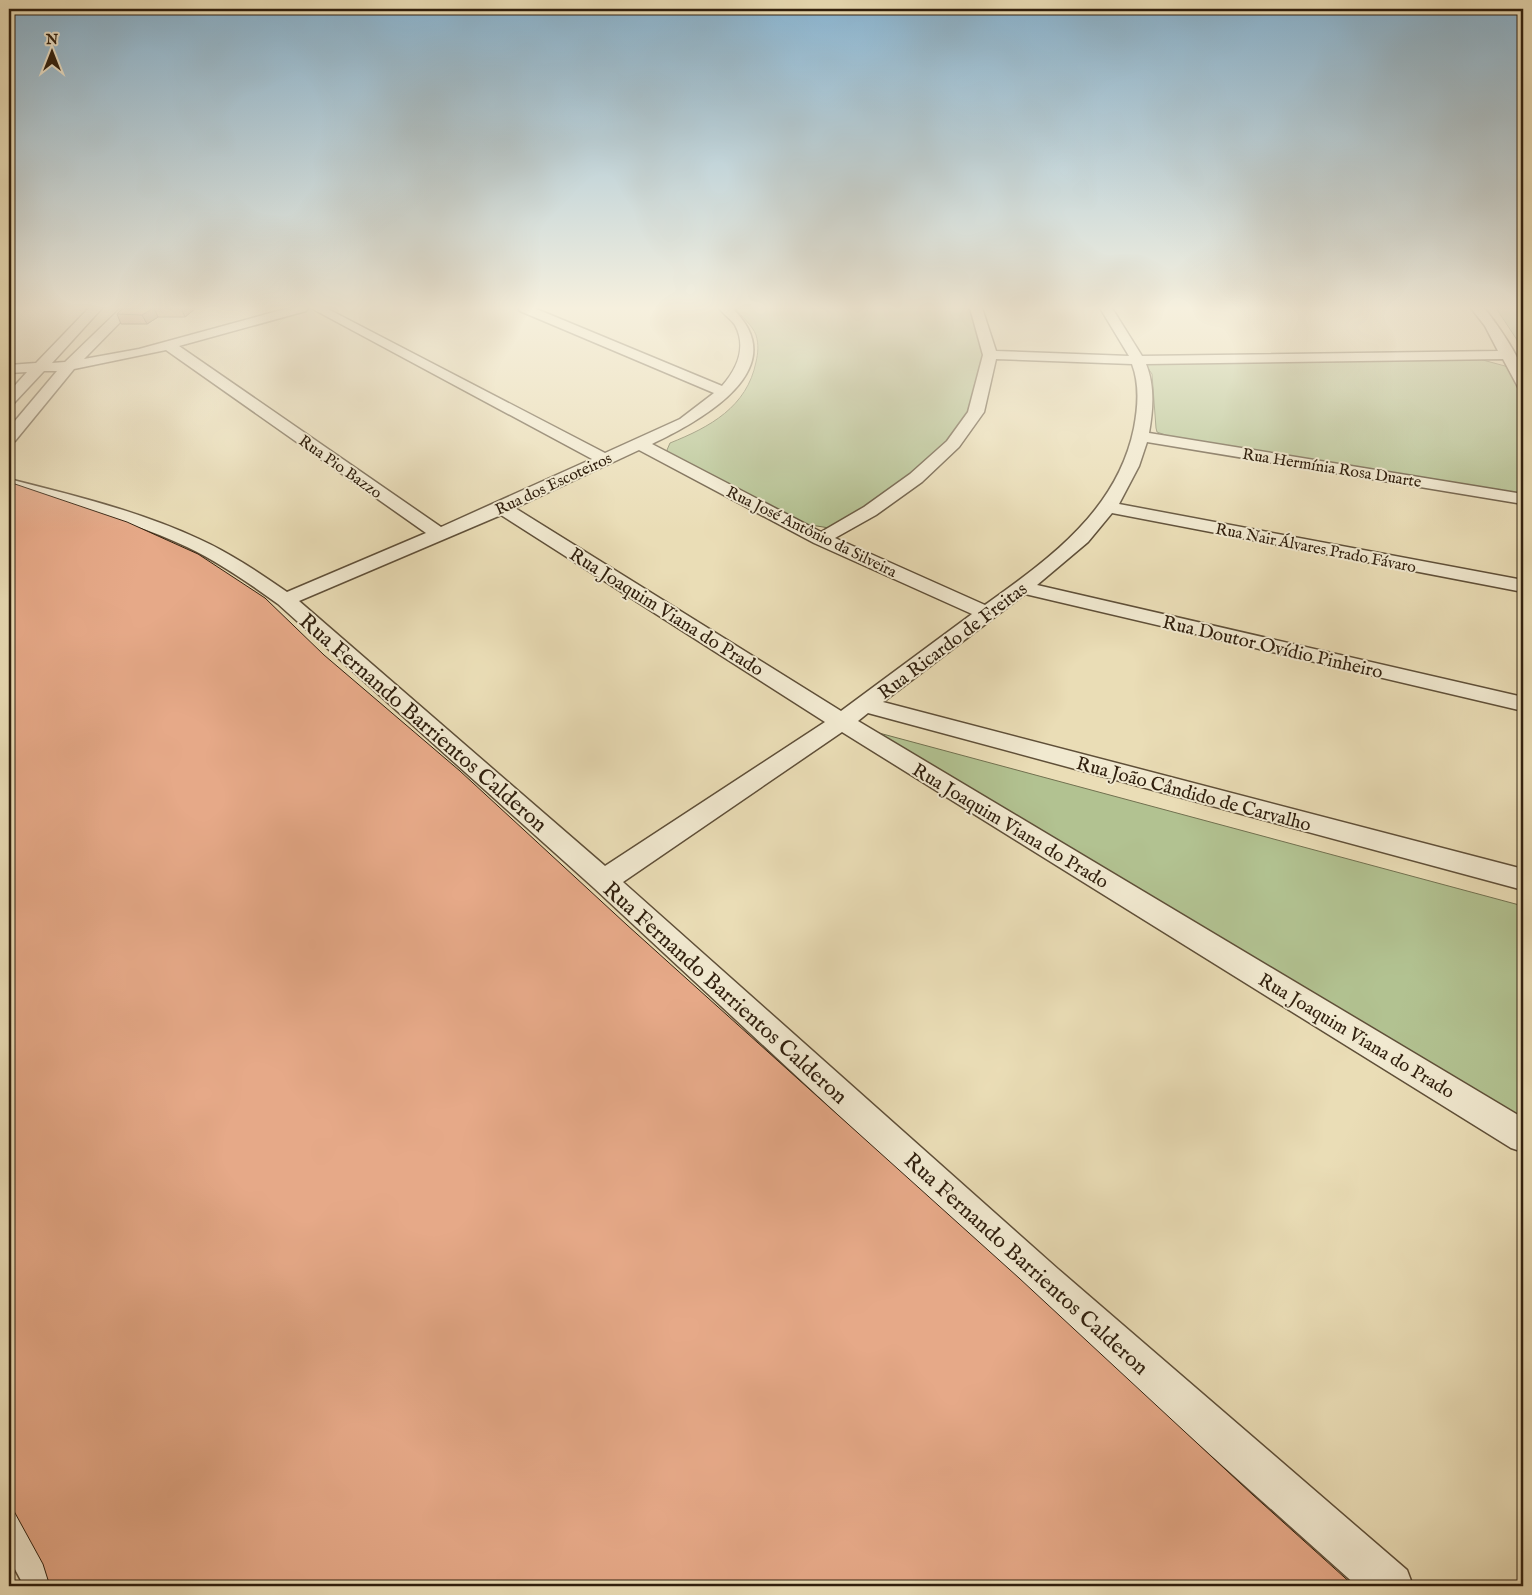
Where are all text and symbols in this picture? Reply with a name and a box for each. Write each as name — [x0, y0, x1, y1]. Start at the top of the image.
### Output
north arrow — [28, 28, 78, 78]
text: N — [45, 31, 58, 49]
street label: Rua Pio Bazzo — [294, 432, 386, 504]
street label: Rua Hermínia Rosa Duarte — [1241, 445, 1423, 493]
street label: Rua dos Escoteiros — [492, 449, 616, 521]
street label: Rua José Antônio da Silveira — [723, 483, 900, 583]
street label: Rua Nair Álvares Prado Fávaro — [1214, 518, 1418, 578]
street label: Rua Joaquim Viana do Prado — [564, 543, 768, 682]
street label: Rua Ricardo de Freitas — [874, 578, 1033, 706]
street label: Rua Fernando Barrientos Calderon — [293, 608, 553, 839]
street label: Rua Doutor Ovídio Pinheiro — [1160, 611, 1385, 685]
street label: Rua João Cândido de Carvalho — [1073, 752, 1314, 838]
street label: Rua Joaquim Viana do Prado — [907, 759, 1112, 895]
street label: Rua Fernando Barrientos Calderon — [596, 876, 853, 1111]
street label: Rua Joaquim Viana do Prado — [1253, 969, 1458, 1105]
street label: Rua Fernando Barrientos Calderon — [897, 1147, 1154, 1382]

